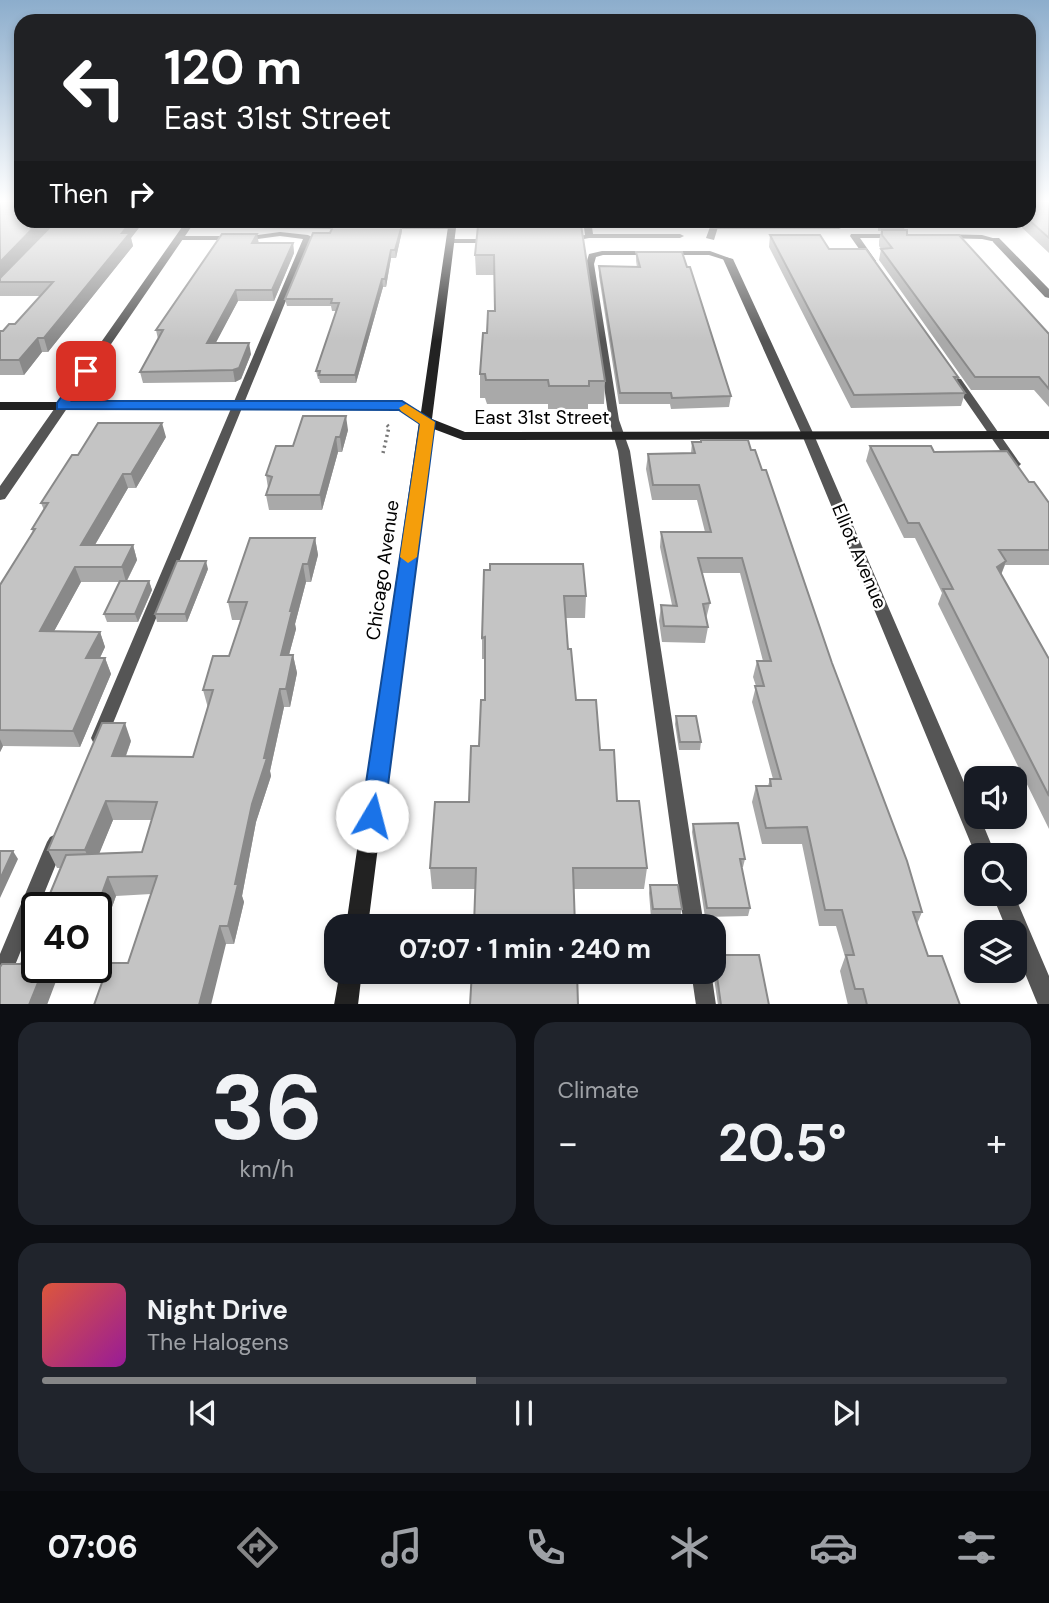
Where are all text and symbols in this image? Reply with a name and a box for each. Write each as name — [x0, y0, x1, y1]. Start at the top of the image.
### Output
text: 120 m — [164, 35, 302, 99]
icon: left — [49, 42, 140, 133]
text: East 31st Street — [164, 97, 391, 139]
icon: right — [122, 175, 160, 213]
text: Then — [49, 177, 108, 211]
pin — [56, 341, 116, 401]
icon: arrive — [67, 352, 105, 390]
street label: East 31st Street — [475, 405, 610, 430]
street label: Chicago Avenue — [360, 498, 405, 642]
street label: Elliot Avenue — [826, 500, 893, 613]
map controls — [964, 766, 1027, 983]
button: sound — [964, 766, 1027, 829]
position arrow — [335, 779, 409, 853]
button: search — [964, 843, 1027, 906]
speed limit sign: 40 — [21, 892, 112, 983]
button: layers — [964, 920, 1027, 983]
text: 07:07 · 1 min · 240 m — [399, 932, 651, 966]
text: 36 — [210, 1049, 323, 1167]
text: Climate — [558, 1075, 639, 1105]
text: 20.5° — [718, 1109, 847, 1177]
text: − — [558, 1118, 578, 1168]
text: + — [986, 1118, 1007, 1168]
text: km/h — [240, 1154, 294, 1184]
text: Night Drive — [147, 1293, 288, 1327]
text: The Halogens — [147, 1327, 289, 1357]
icon: previous — [184, 1394, 222, 1432]
icon: pause — [505, 1394, 543, 1432]
icon: next — [827, 1394, 865, 1432]
icon: directions — [233, 1523, 282, 1572]
icon: music — [377, 1523, 426, 1572]
icon: phone — [521, 1523, 570, 1572]
icon: climate — [665, 1523, 714, 1572]
icon: car — [809, 1523, 858, 1572]
icon: filters — [952, 1523, 1001, 1572]
text: 07:06 — [47, 1526, 138, 1568]

